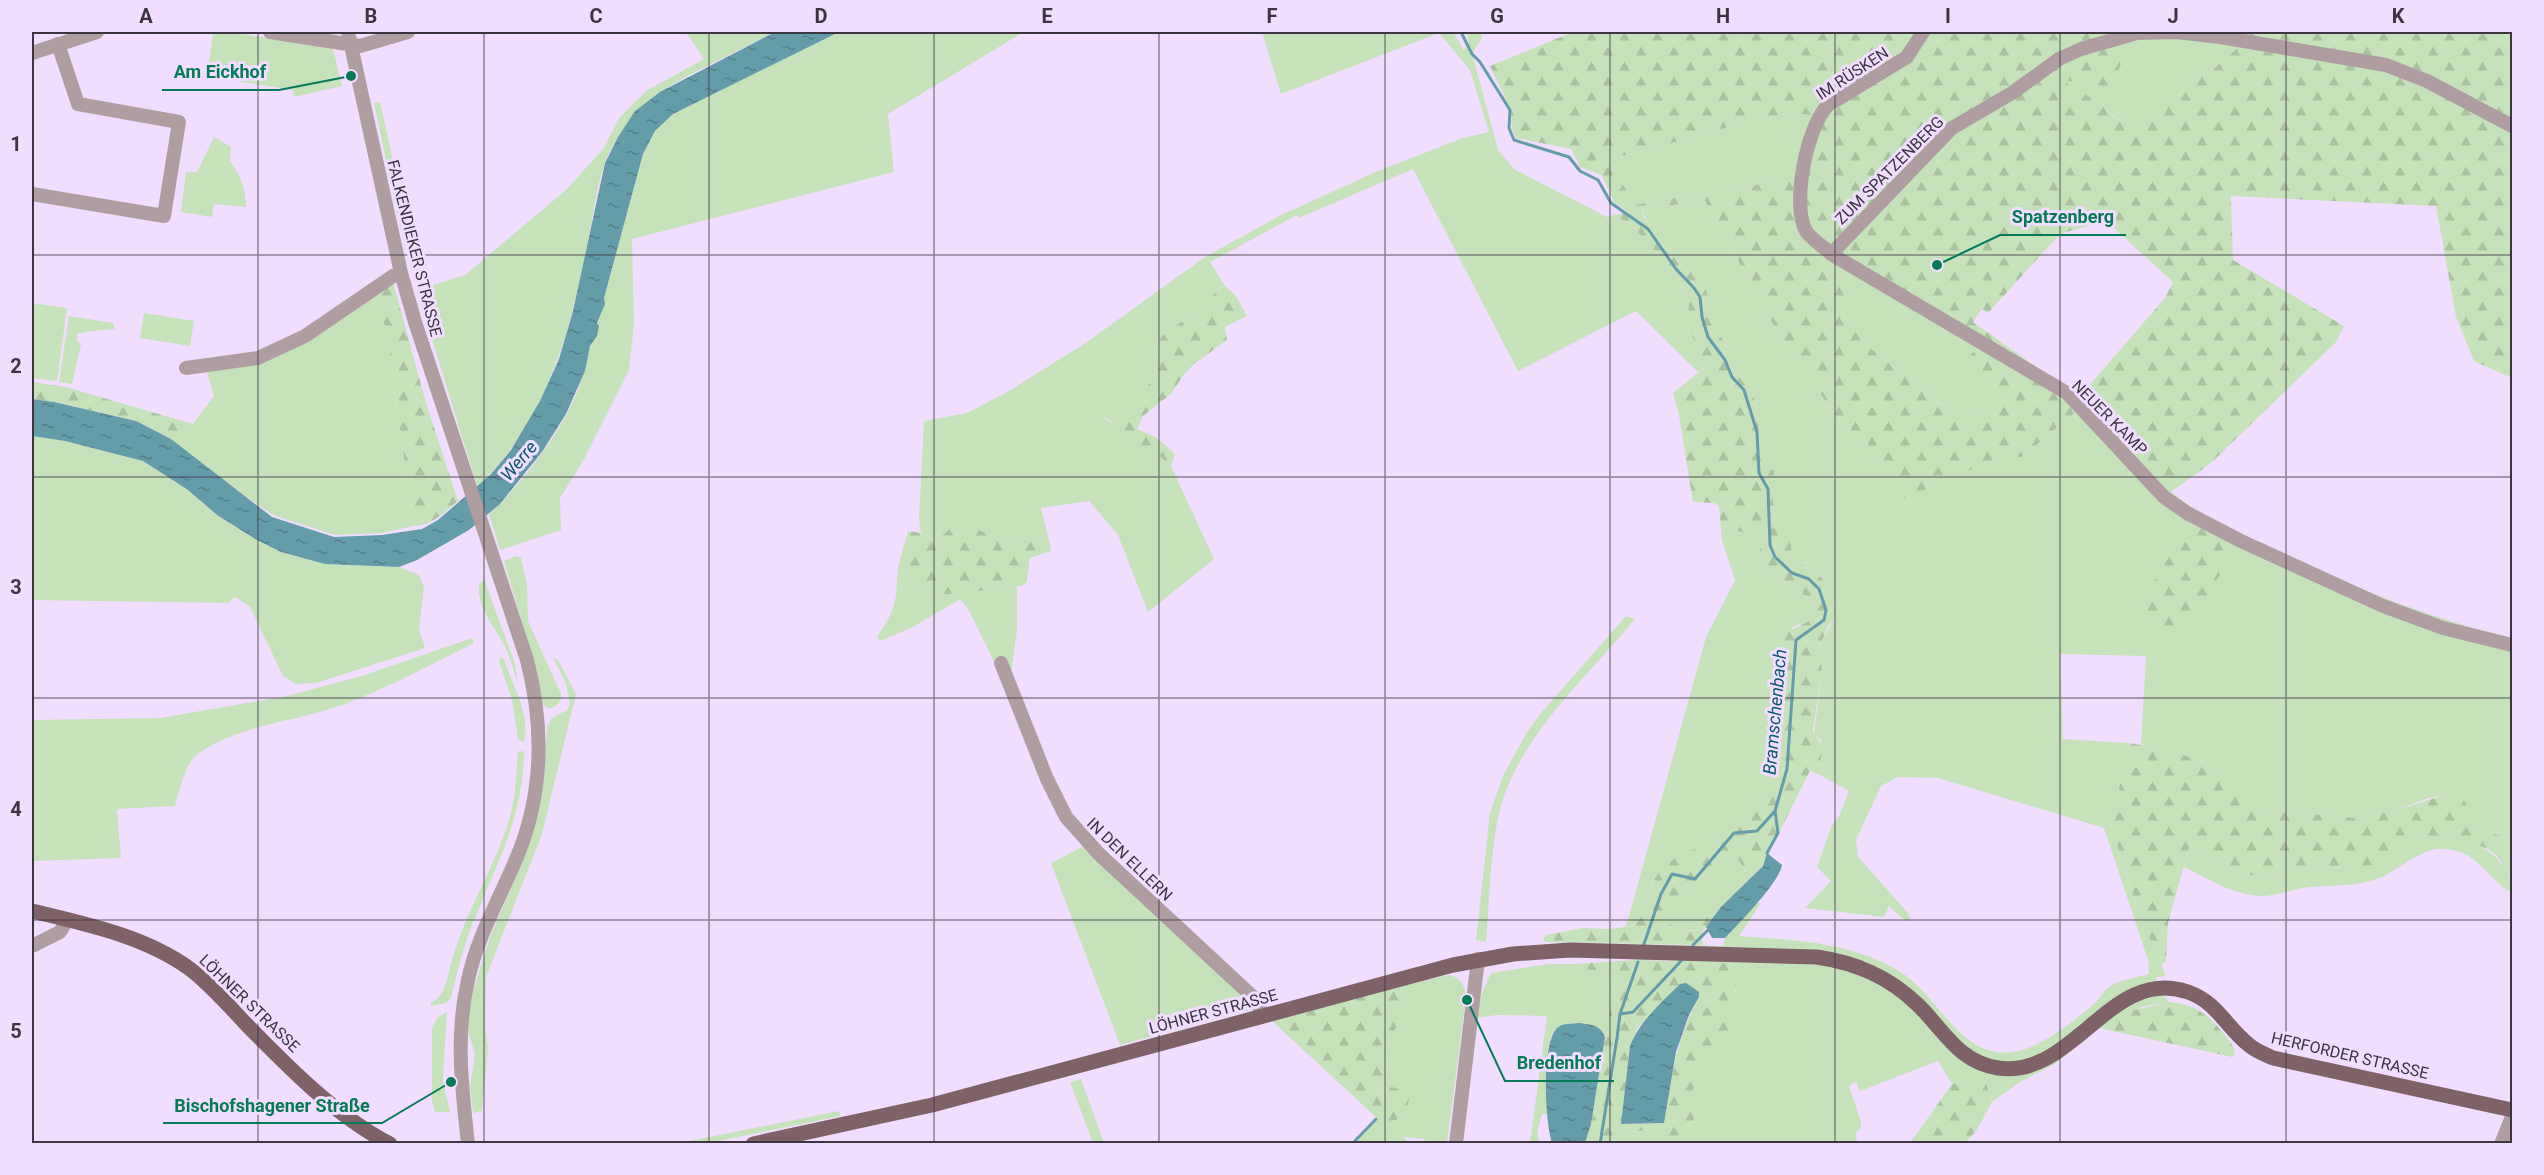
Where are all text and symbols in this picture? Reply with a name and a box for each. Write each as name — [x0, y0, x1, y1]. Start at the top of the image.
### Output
text: A — [139, 4, 153, 28]
text: B — [365, 4, 377, 28]
text: C — [589, 4, 603, 28]
text: D — [815, 4, 828, 28]
text: E — [1041, 4, 1053, 28]
text: F — [1267, 4, 1278, 28]
text: G — [1490, 4, 1504, 28]
text: H — [1716, 4, 1730, 28]
text: I — [1945, 4, 1951, 28]
text: J — [2167, 4, 2179, 28]
text: K — [2392, 4, 2405, 28]
street label: IM RÜSKEN — [1812, 43, 1892, 104]
callout: Am Eickhof — [162, 54, 279, 90]
text: Am Eickhof — [174, 61, 267, 82]
street label: ZUM SPATZENBERG — [1831, 112, 1947, 228]
text: 1 — [10, 132, 22, 156]
street label: FALKENDIEKER STRASSE — [383, 158, 446, 338]
callout: Spatzenberg — [2000, 199, 2126, 235]
text: Spatzenberg — [2012, 206, 2114, 227]
text: 2 — [10, 354, 22, 378]
street label: NEUER KAMP — [2068, 376, 2151, 459]
water label: Werre — [496, 437, 541, 485]
text: 3 — [10, 575, 22, 599]
water label: Bramschenbach — [1759, 648, 1790, 776]
text: 4 — [10, 797, 22, 821]
street label: IN DEN ELLERN — [1083, 814, 1176, 905]
street label: LÖHNER STRASSE — [195, 951, 304, 1056]
street label: LÖHNER STRASSE — [1147, 985, 1279, 1038]
text: 5 — [10, 1019, 22, 1043]
street label: HERFORDER STRASSE — [2269, 1028, 2430, 1083]
callout: Bredenhof — [1505, 1045, 1614, 1081]
text: Bredenhof — [1517, 1052, 1602, 1073]
callout: Bischofshagener Straße — [163, 1087, 382, 1123]
text: Bischofshagener Straße — [174, 1095, 370, 1116]

